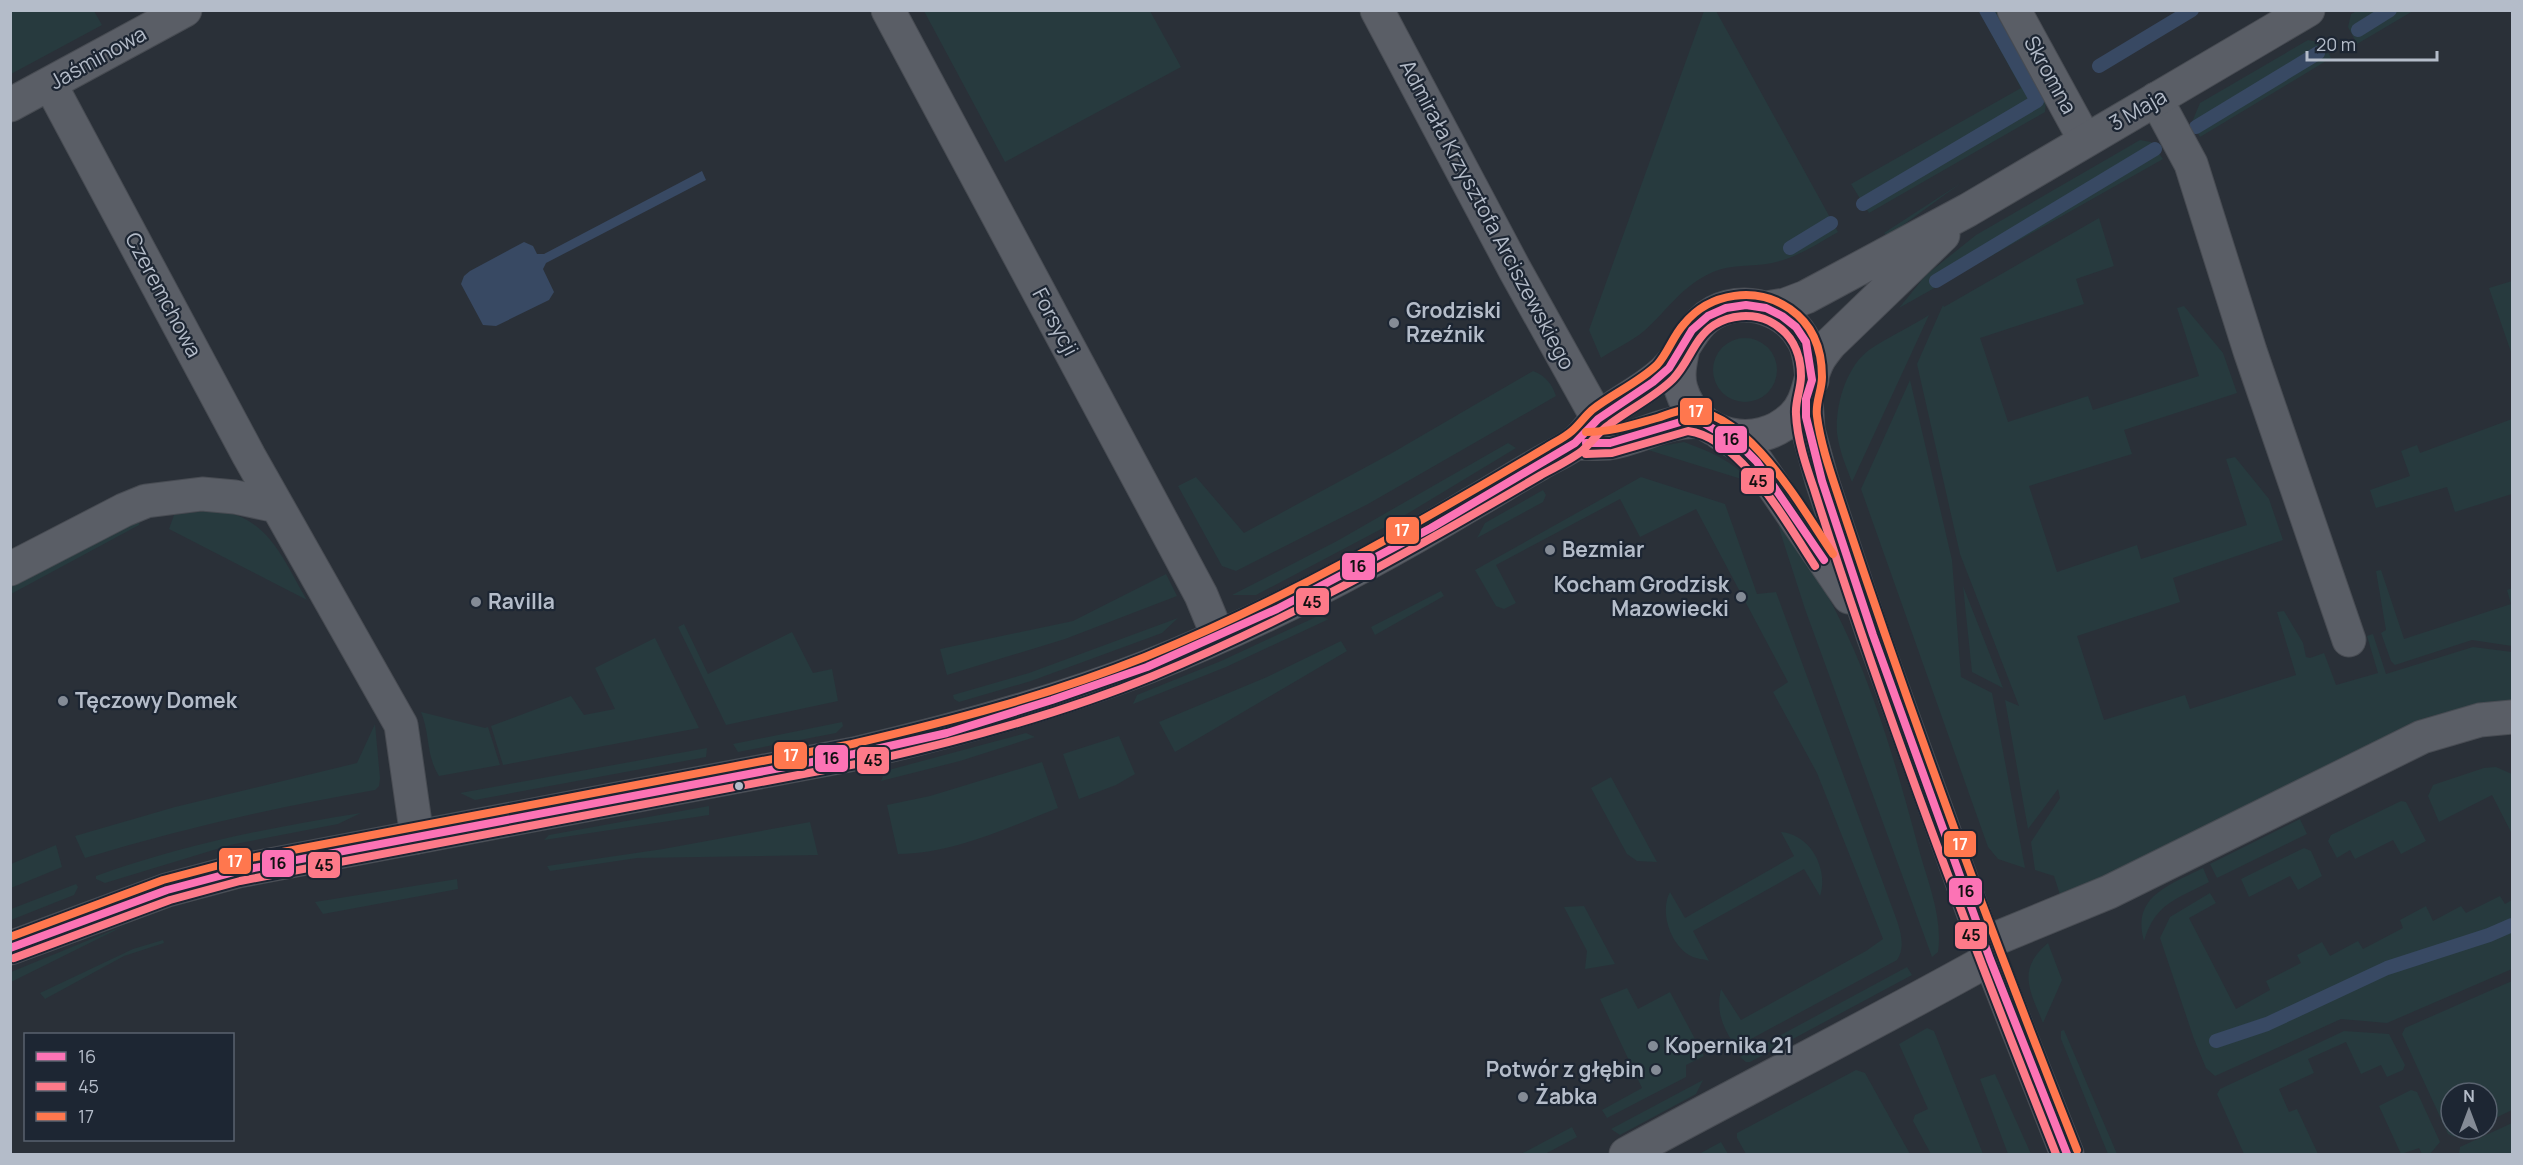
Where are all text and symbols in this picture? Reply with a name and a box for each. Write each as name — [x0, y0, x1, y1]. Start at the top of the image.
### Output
street label: Jaśminowa — [44, 19, 151, 95]
scale bar — [2307, 24, 2438, 62]
street label: Skromna — [2018, 31, 2084, 119]
text: 20 m — [2316, 32, 2356, 56]
street label: Admirała Krzysztofa Arciszewskiego — [1394, 55, 1582, 374]
street label: 3 Maja — [2104, 81, 2171, 137]
street label: Czeremchowa — [119, 227, 209, 362]
street label: Forsycji — [1026, 283, 1085, 360]
place label: Grodziski Rzeźnik — [1406, 296, 1501, 348]
marker: Grodziski Rzeźnik — [1387, 316, 1401, 330]
line badge: 17 — [1679, 397, 1713, 426]
text: 17 — [1688, 400, 1704, 422]
line badge: 16 — [1714, 425, 1748, 454]
text: 16 — [1723, 428, 1740, 450]
line badge: 45 — [1740, 467, 1775, 495]
text: 45 — [1748, 470, 1768, 492]
line badge: 17 — [1385, 516, 1420, 545]
text: 17 — [1394, 519, 1410, 541]
place label: Bezmiar — [1562, 535, 1644, 563]
marker: Bezmiar — [1543, 543, 1557, 557]
line badge: 16 — [1341, 552, 1376, 581]
text: 16 — [1350, 555, 1367, 577]
place label: Kocham Grodzisk Mazowiecki — [1554, 570, 1730, 622]
place label: Ravilla — [488, 587, 555, 615]
line badge: 45 — [1295, 587, 1330, 616]
marker: Kocham Grodzisk Mazowiecki — [1734, 590, 1748, 604]
text: 45 — [1302, 591, 1322, 613]
marker: Ravilla — [469, 595, 483, 609]
place label: Tęczowy Domek — [75, 686, 238, 714]
marker: Tęczowy Domek — [56, 694, 70, 708]
line badge: 17 — [773, 741, 808, 770]
text: 17 — [783, 744, 799, 766]
line badge: 16 — [814, 744, 849, 773]
line badge: 45 — [856, 746, 890, 775]
text: 16 — [823, 747, 840, 769]
text: 45 — [863, 749, 883, 771]
unlabelled marker — [733, 780, 745, 792]
line badge: 17 — [1943, 830, 1977, 858]
text: 17 — [1952, 833, 1968, 855]
line badge: 17 — [218, 847, 252, 875]
line badge: 16 — [261, 849, 295, 878]
text: 17 — [227, 850, 243, 872]
line badge: 45 — [307, 851, 341, 879]
text: 16 — [270, 852, 287, 874]
text: 45 — [314, 854, 334, 876]
line badge: 16 — [1948, 877, 1983, 906]
text: 16 — [1958, 880, 1975, 902]
line badge: 45 — [1954, 921, 1988, 950]
text: 45 — [1961, 924, 1981, 946]
place label: Kopernika 21 — [1665, 1031, 1793, 1059]
legend — [24, 1033, 234, 1141]
marker: Kopernika 21 — [1646, 1039, 1660, 1053]
text: 16 — [78, 1044, 96, 1068]
place label: Potwór z głębin — [1486, 1055, 1644, 1083]
marker: Potwór z głębin — [1649, 1063, 1663, 1077]
text: 45 — [78, 1074, 99, 1098]
north arrow — [2439, 1081, 2499, 1141]
place label: Żabka — [1535, 1082, 1597, 1110]
text: N — [2463, 1085, 2475, 1107]
marker: Żabka — [1516, 1090, 1530, 1104]
text: 17 — [78, 1104, 94, 1128]

